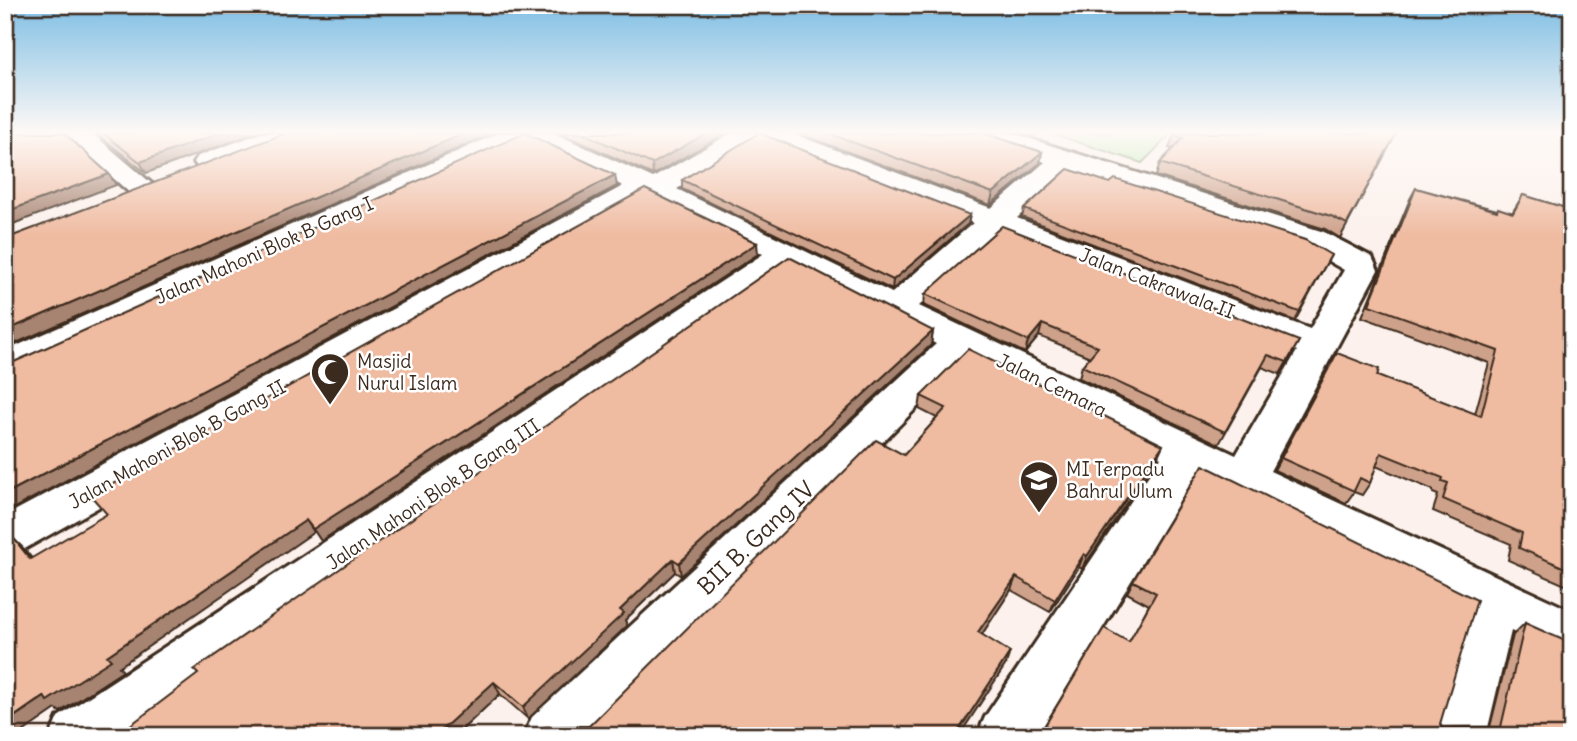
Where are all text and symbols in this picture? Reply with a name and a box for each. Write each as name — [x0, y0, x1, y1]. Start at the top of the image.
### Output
street label: Jalan Mahoni Blok B Gang I — [151, 191, 377, 309]
street label: Jalan Cakrawala II — [1076, 242, 1238, 324]
street label: Jalan Cemara — [993, 348, 1111, 422]
place label: Masjid Nurul Islam — [357, 349, 457, 395]
mosque icon: Masjid Nurul Islam — [309, 351, 351, 406]
street label: Jalan Mahoni Blok B Gang II — [64, 374, 290, 514]
street label: Jalan Mahoni Blok B Gang III — [322, 413, 544, 575]
place label: MI Terpadu Bahrul Ulum — [1066, 457, 1173, 503]
school or university icon: MI Terpadu Bahrul Ulum — [1018, 459, 1060, 514]
street label: BII B. Gang IV — [691, 475, 820, 601]

